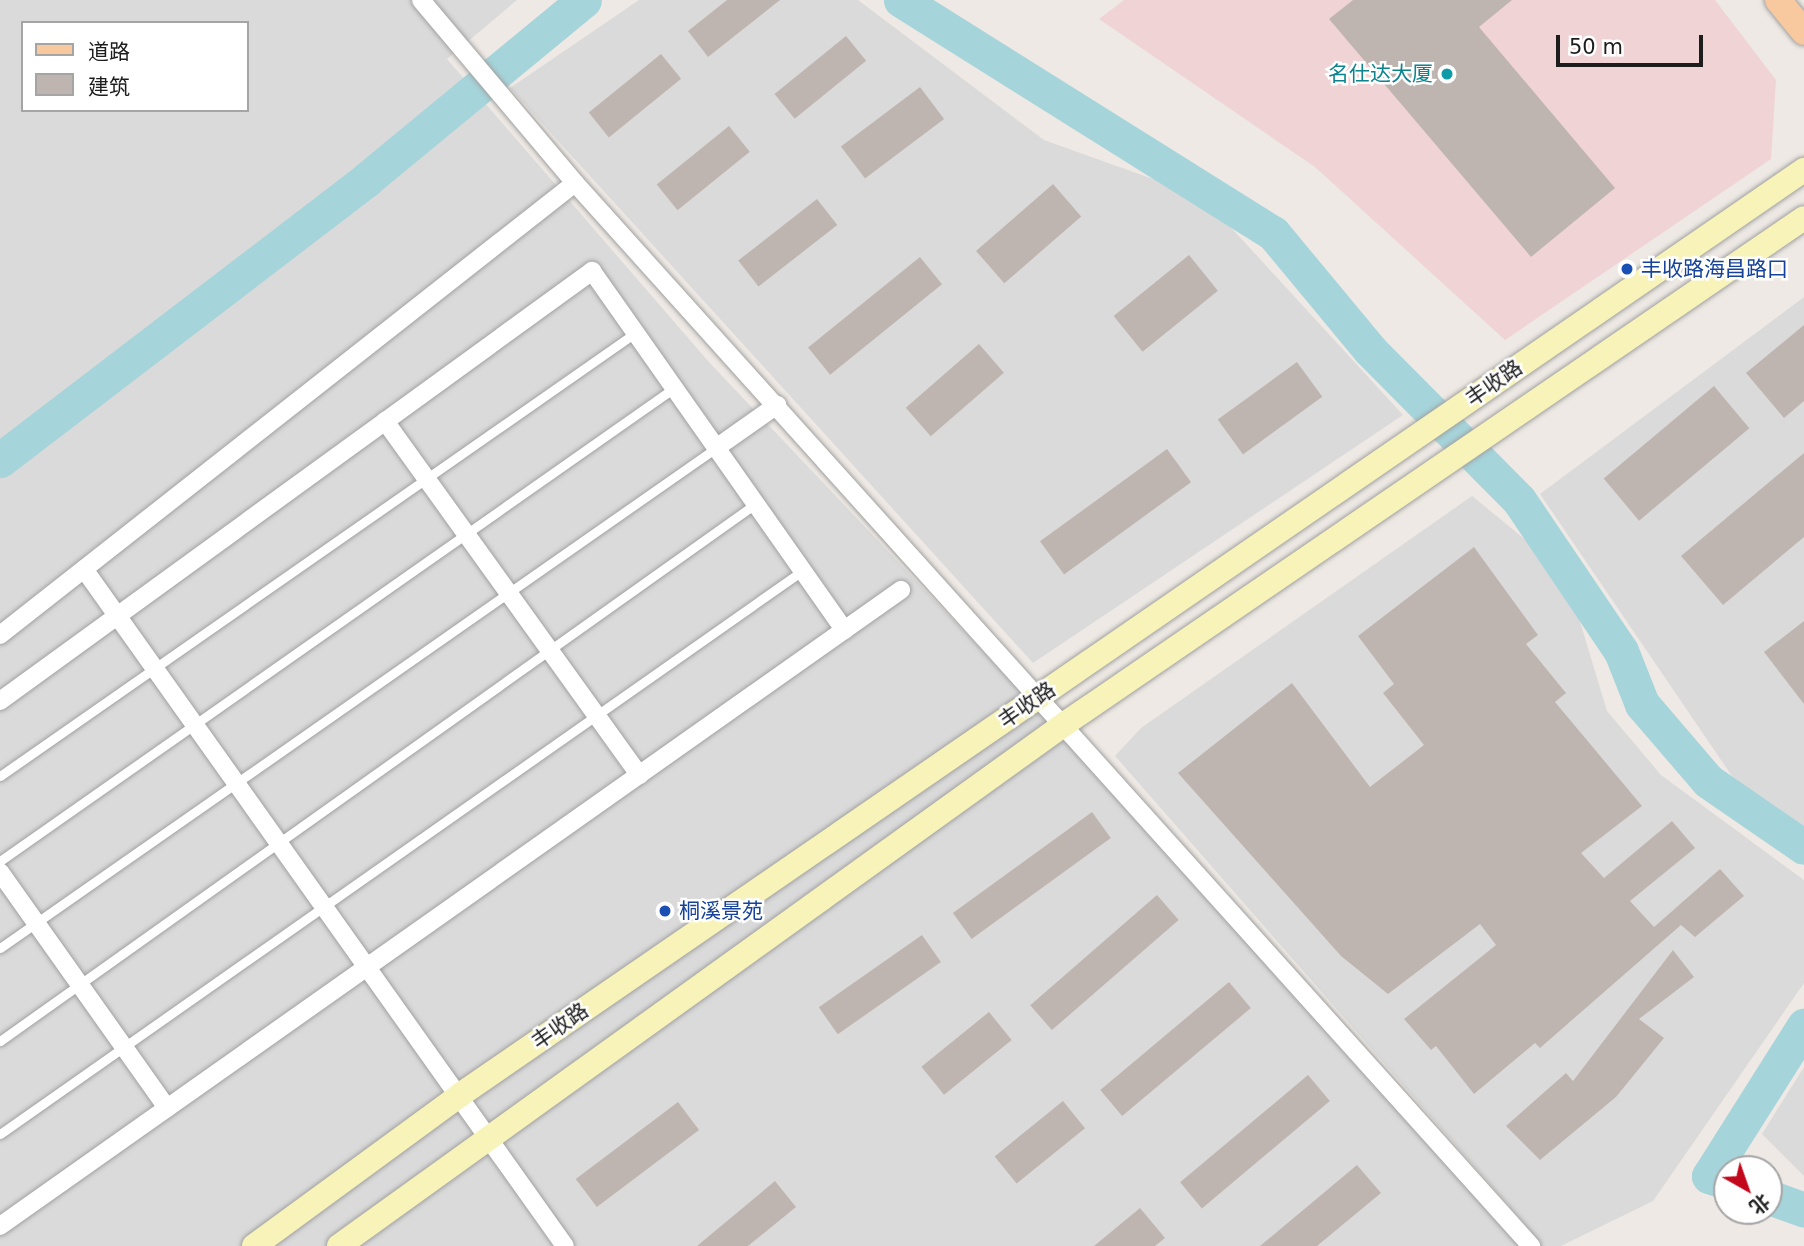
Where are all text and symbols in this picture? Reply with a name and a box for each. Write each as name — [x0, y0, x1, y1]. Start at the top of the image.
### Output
legend — [21, 21, 248, 112]
scale bar — [1559, 21, 1706, 65]
text: 50 m — [1569, 35, 1623, 59]
text: 道路 — [88, 40, 130, 64]
place label: 名仕达大厦 — [1328, 61, 1433, 87]
marker: 名仕达大厦 — [1439, 66, 1455, 82]
text: 建筑 — [88, 75, 130, 99]
place label: 丰收路海昌路口 — [1641, 256, 1788, 282]
marker: 丰收路海昌路口 — [1619, 261, 1635, 277]
street label: 丰收路 — [1461, 355, 1527, 411]
street label: 丰收路 — [994, 677, 1060, 733]
place label: 桐溪景苑 — [679, 898, 763, 924]
marker: 桐溪景苑 — [657, 903, 673, 919]
street label: 丰收路 — [527, 998, 593, 1054]
north arrow — [1713, 1155, 1783, 1225]
text: 北 — [1746, 1190, 1775, 1219]

